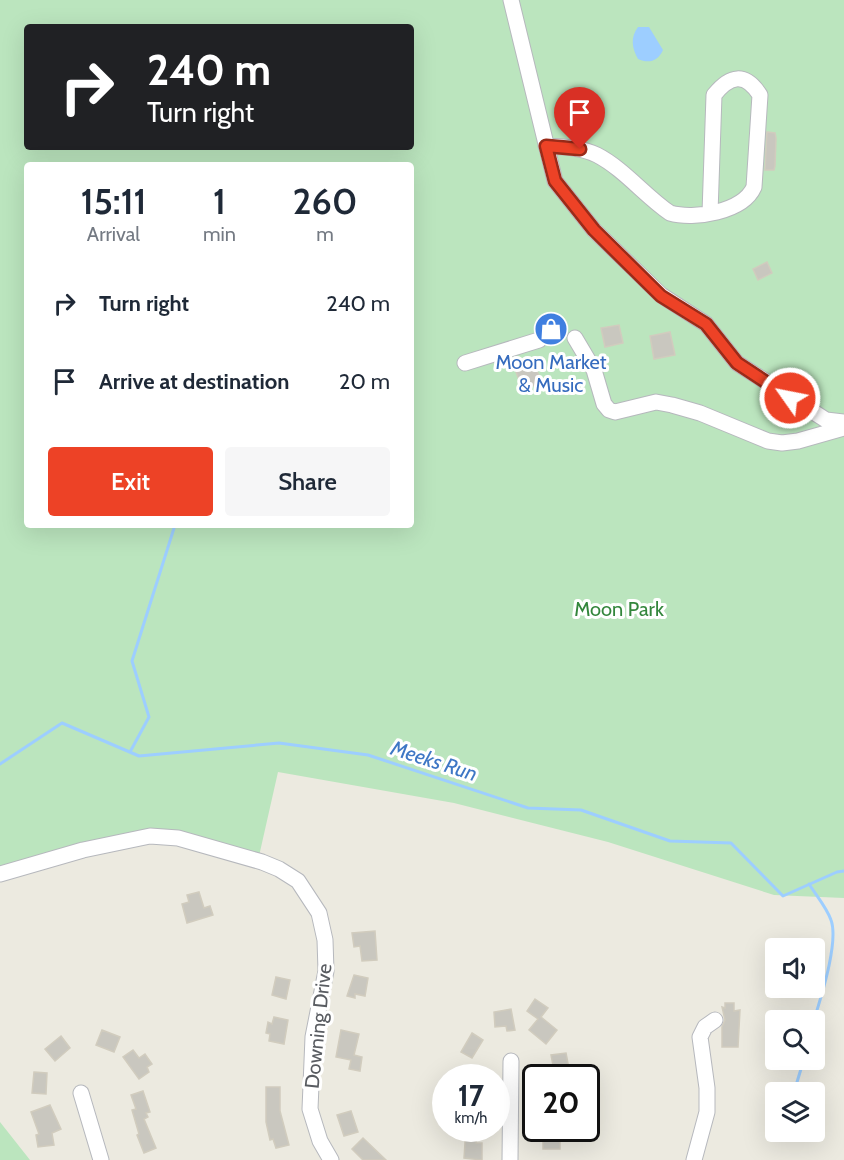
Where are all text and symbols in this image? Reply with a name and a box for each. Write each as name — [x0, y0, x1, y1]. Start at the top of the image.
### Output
text: 240 m — [147, 44, 271, 96]
icon: right — [48, 48, 126, 126]
pin — [554, 87, 605, 149]
text: Turn right — [147, 96, 254, 129]
icon: arrive — [563, 96, 596, 129]
text: 15:11 — [81, 179, 146, 223]
text: 1 — [213, 179, 226, 223]
text: 260 — [293, 179, 357, 223]
text: Arrival — [87, 222, 140, 246]
text: min — [203, 222, 236, 246]
text: m — [316, 222, 334, 246]
icon: right — [48, 287, 81, 320]
text: Turn right — [99, 290, 189, 317]
text: 240 m — [326, 290, 390, 317]
shop icon: Moon Market & Music — [533, 311, 569, 347]
place label: Moon Market & Music — [495, 350, 607, 397]
icon: arrive — [48, 365, 81, 398]
position arrow — [758, 366, 822, 430]
text: Arrive at destination — [99, 368, 289, 395]
text: 20 m — [339, 368, 390, 395]
button: Exit — [48, 447, 213, 516]
button: Share — [225, 447, 390, 516]
park label: Moon Park — [574, 597, 664, 621]
water label: Meeks Run — [387, 735, 480, 786]
map controls — [765, 938, 825, 1142]
button: sound — [765, 938, 825, 998]
street label: Downing Drive — [299, 962, 337, 1090]
button: search — [765, 1010, 825, 1070]
speed limit sign: 20 — [522, 1064, 600, 1142]
text: 17 — [458, 1077, 484, 1114]
button: layers — [765, 1082, 825, 1142]
text: km/h — [455, 1109, 487, 1127]

